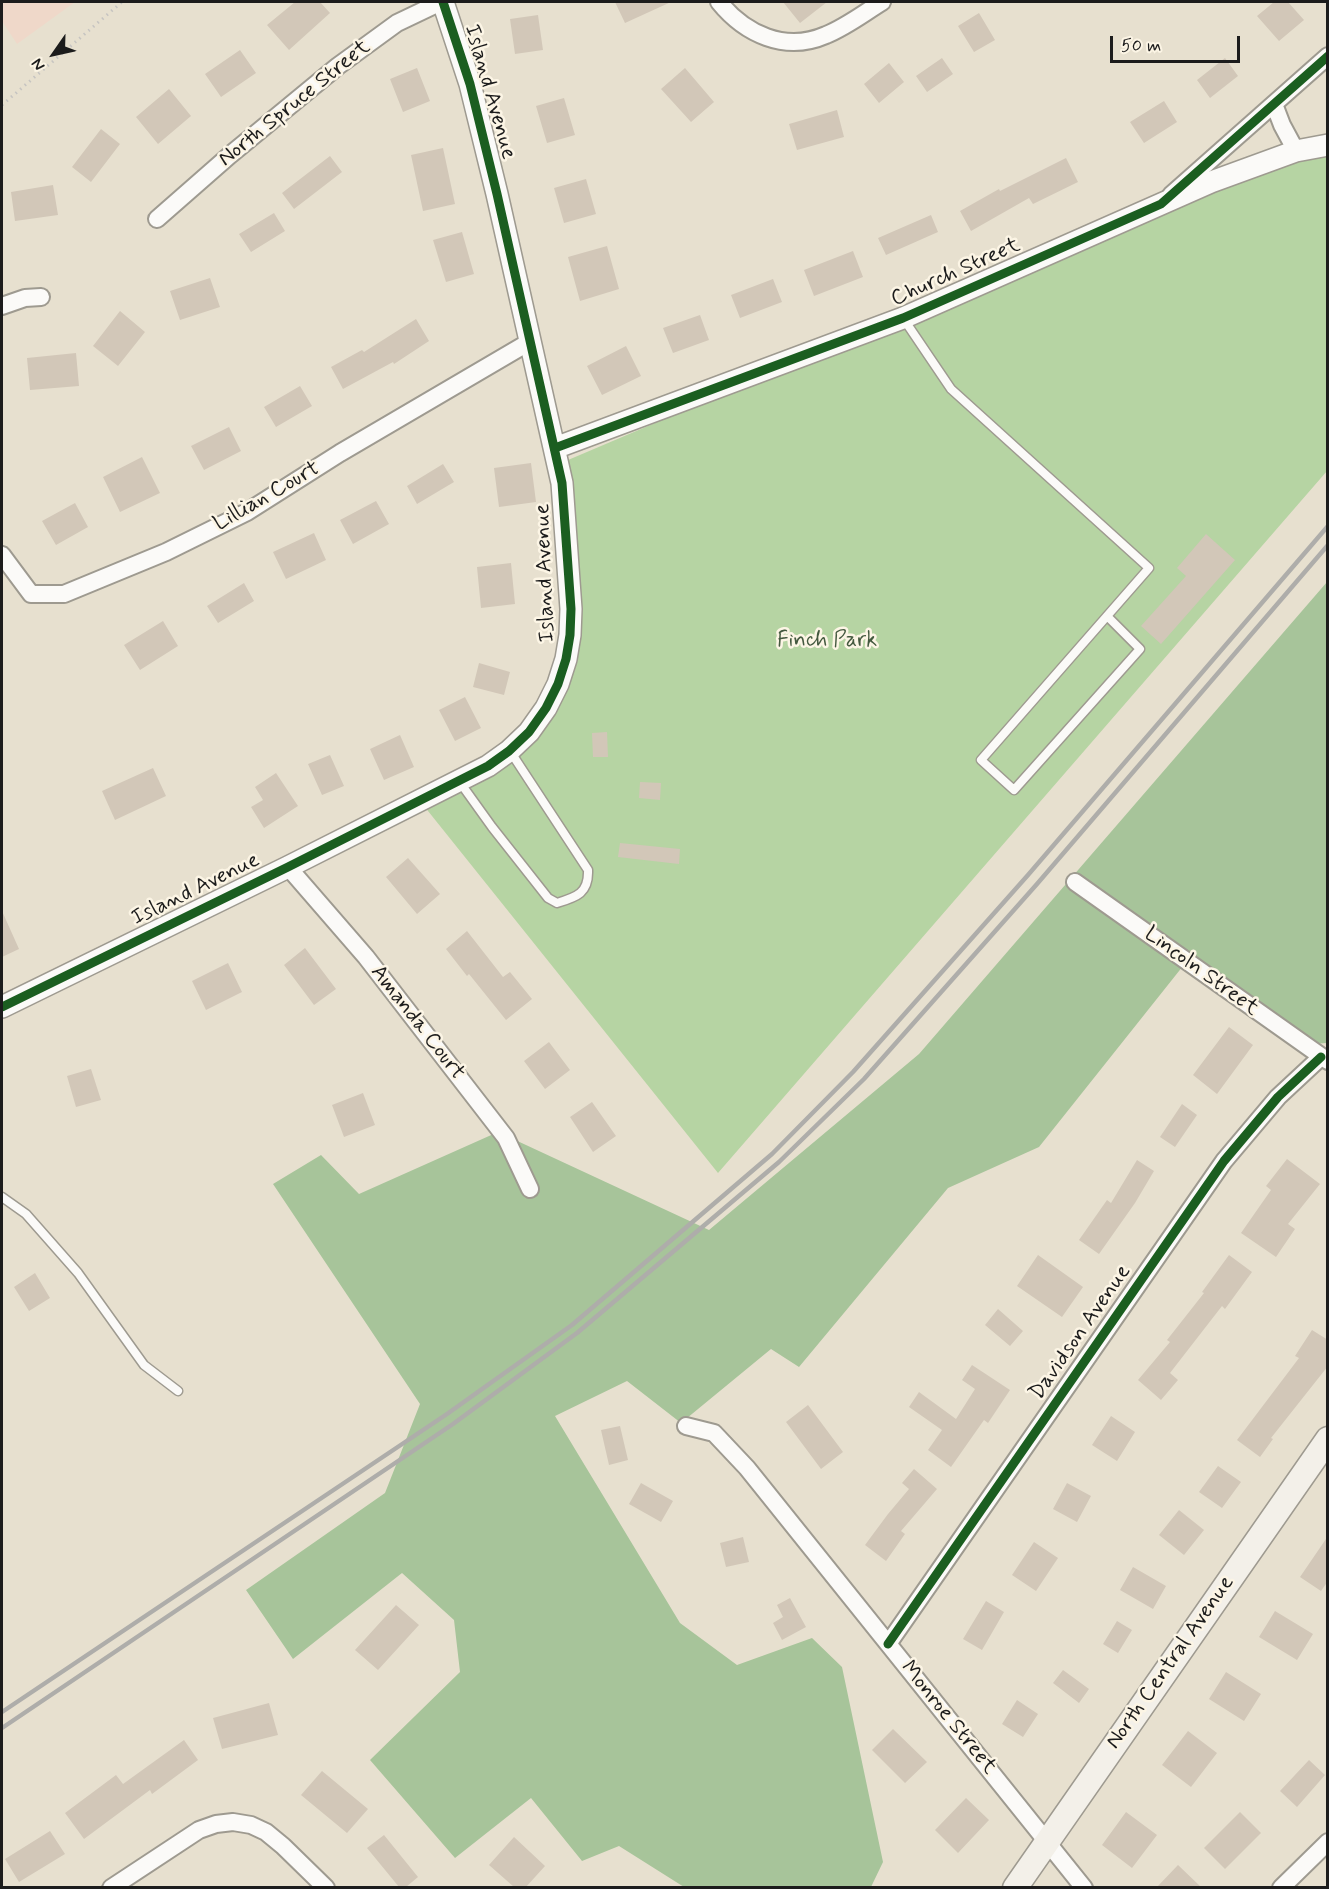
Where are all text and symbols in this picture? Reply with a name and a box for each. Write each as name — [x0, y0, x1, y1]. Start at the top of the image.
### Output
street label: Island Avenue — [457, 22, 521, 162]
north arrow — [24, 24, 84, 84]
scale bar — [1113, 24, 1244, 62]
text: 50 m — [1121, 34, 1161, 58]
street label: North Spruce Street — [214, 35, 376, 173]
text: N — [27, 54, 50, 75]
street label: Church Street — [887, 233, 1025, 313]
street label: Lillian Court — [209, 456, 325, 538]
street label: Island Avenue — [530, 503, 562, 643]
park label: Finch Park — [777, 628, 877, 654]
street label: Island Avenue — [128, 848, 264, 932]
street label: Lincoln Street — [1139, 922, 1263, 1022]
street label: Amanda Court — [364, 960, 470, 1086]
street label: Davidson Avenue — [1025, 1260, 1137, 1406]
street label: North Central Avenue — [1101, 1571, 1241, 1755]
street label: Monroe Street — [894, 1656, 1002, 1780]

